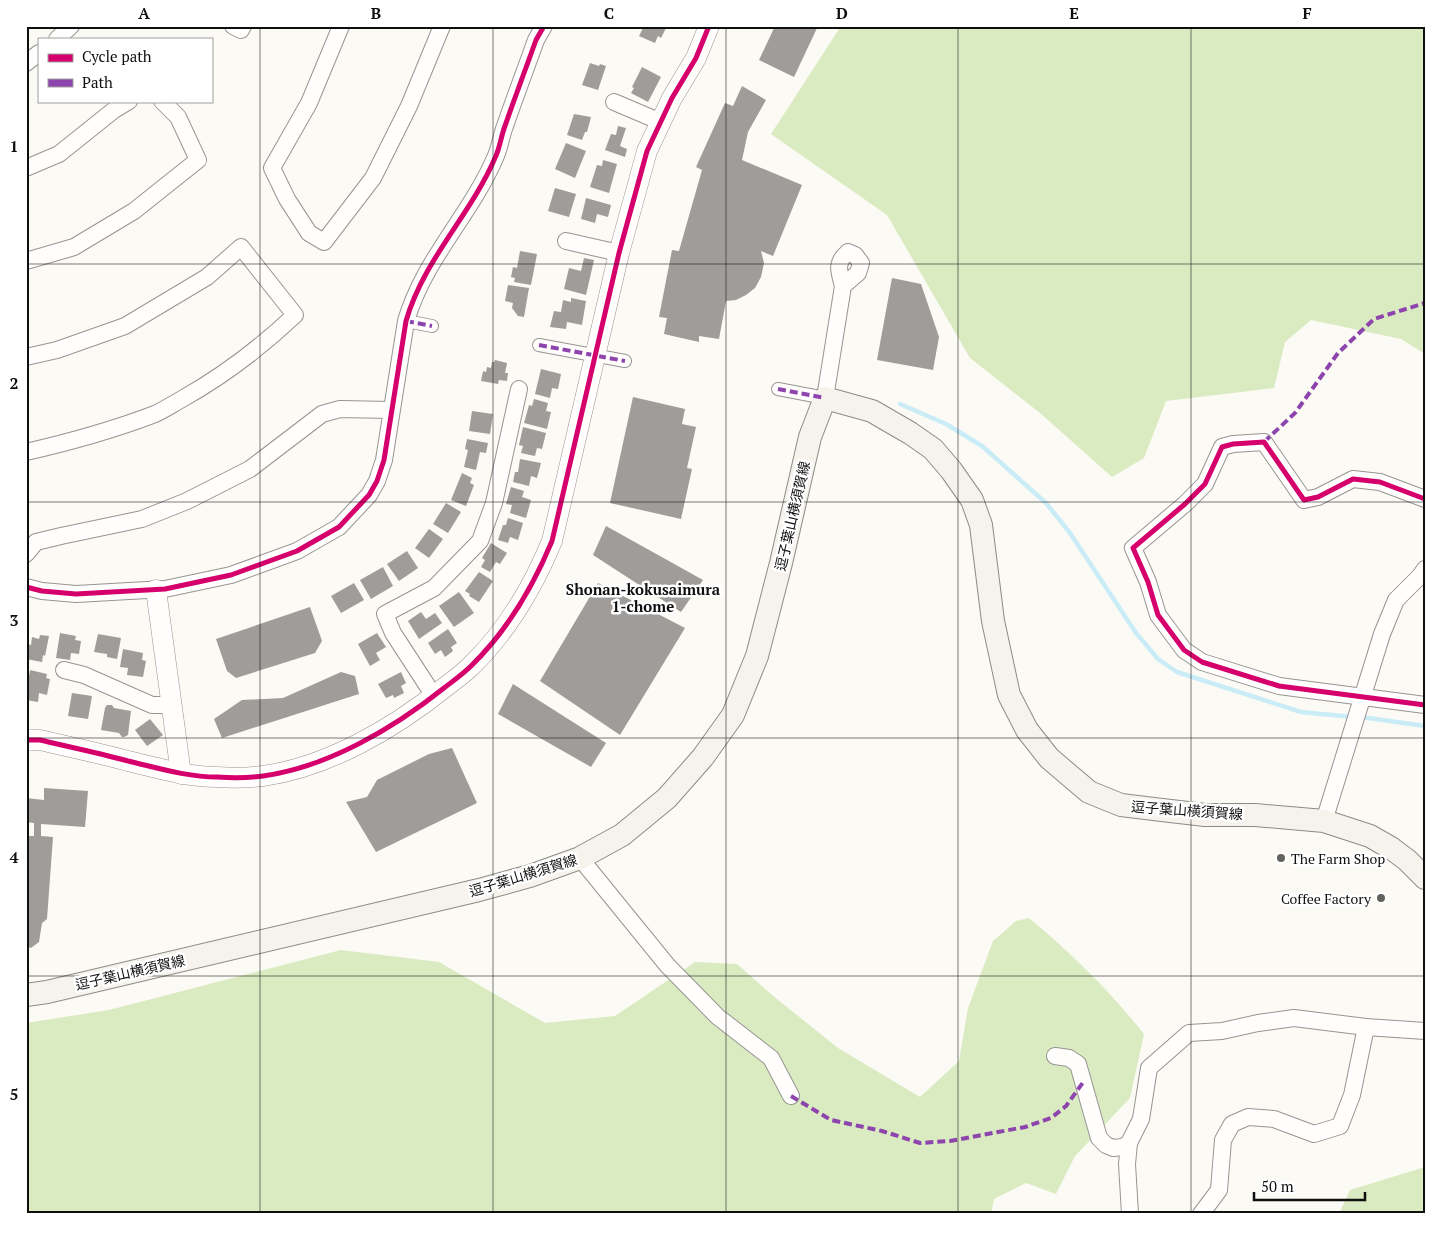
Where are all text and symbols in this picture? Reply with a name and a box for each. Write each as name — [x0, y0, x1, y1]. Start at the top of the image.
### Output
text: A — [138, 2, 150, 24]
text: B — [371, 2, 381, 24]
text: C — [604, 2, 614, 24]
text: D — [836, 2, 848, 24]
text: E — [1069, 2, 1079, 24]
text: F — [1302, 2, 1312, 24]
legend — [38, 38, 212, 102]
text: Cycle path — [82, 46, 152, 66]
text: Path — [82, 72, 113, 92]
text: 1 — [9, 135, 19, 157]
text: 2 — [9, 372, 19, 394]
street label: 逗子葉山横須賀線 — [770, 459, 814, 573]
district label: Shonan-kokusaimura 1-chome — [566, 579, 721, 616]
text: 3 — [9, 609, 19, 631]
street label: 逗子葉山横須賀線 — [1130, 797, 1244, 823]
text: 4 — [9, 846, 19, 868]
place label: The Farm Shop — [1291, 849, 1385, 868]
street label: 逗子葉山横須賀線 — [467, 850, 579, 900]
marker: The Farm Shop — [1275, 852, 1287, 864]
place label: Coffee Factory — [1281, 889, 1372, 908]
marker: Coffee Factory — [1375, 892, 1387, 904]
street label: 逗子葉山横須賀線 — [73, 950, 187, 994]
text: 5 — [9, 1083, 19, 1105]
scale bar — [1254, 1170, 1365, 1202]
text: 50 m — [1261, 1176, 1294, 1196]

